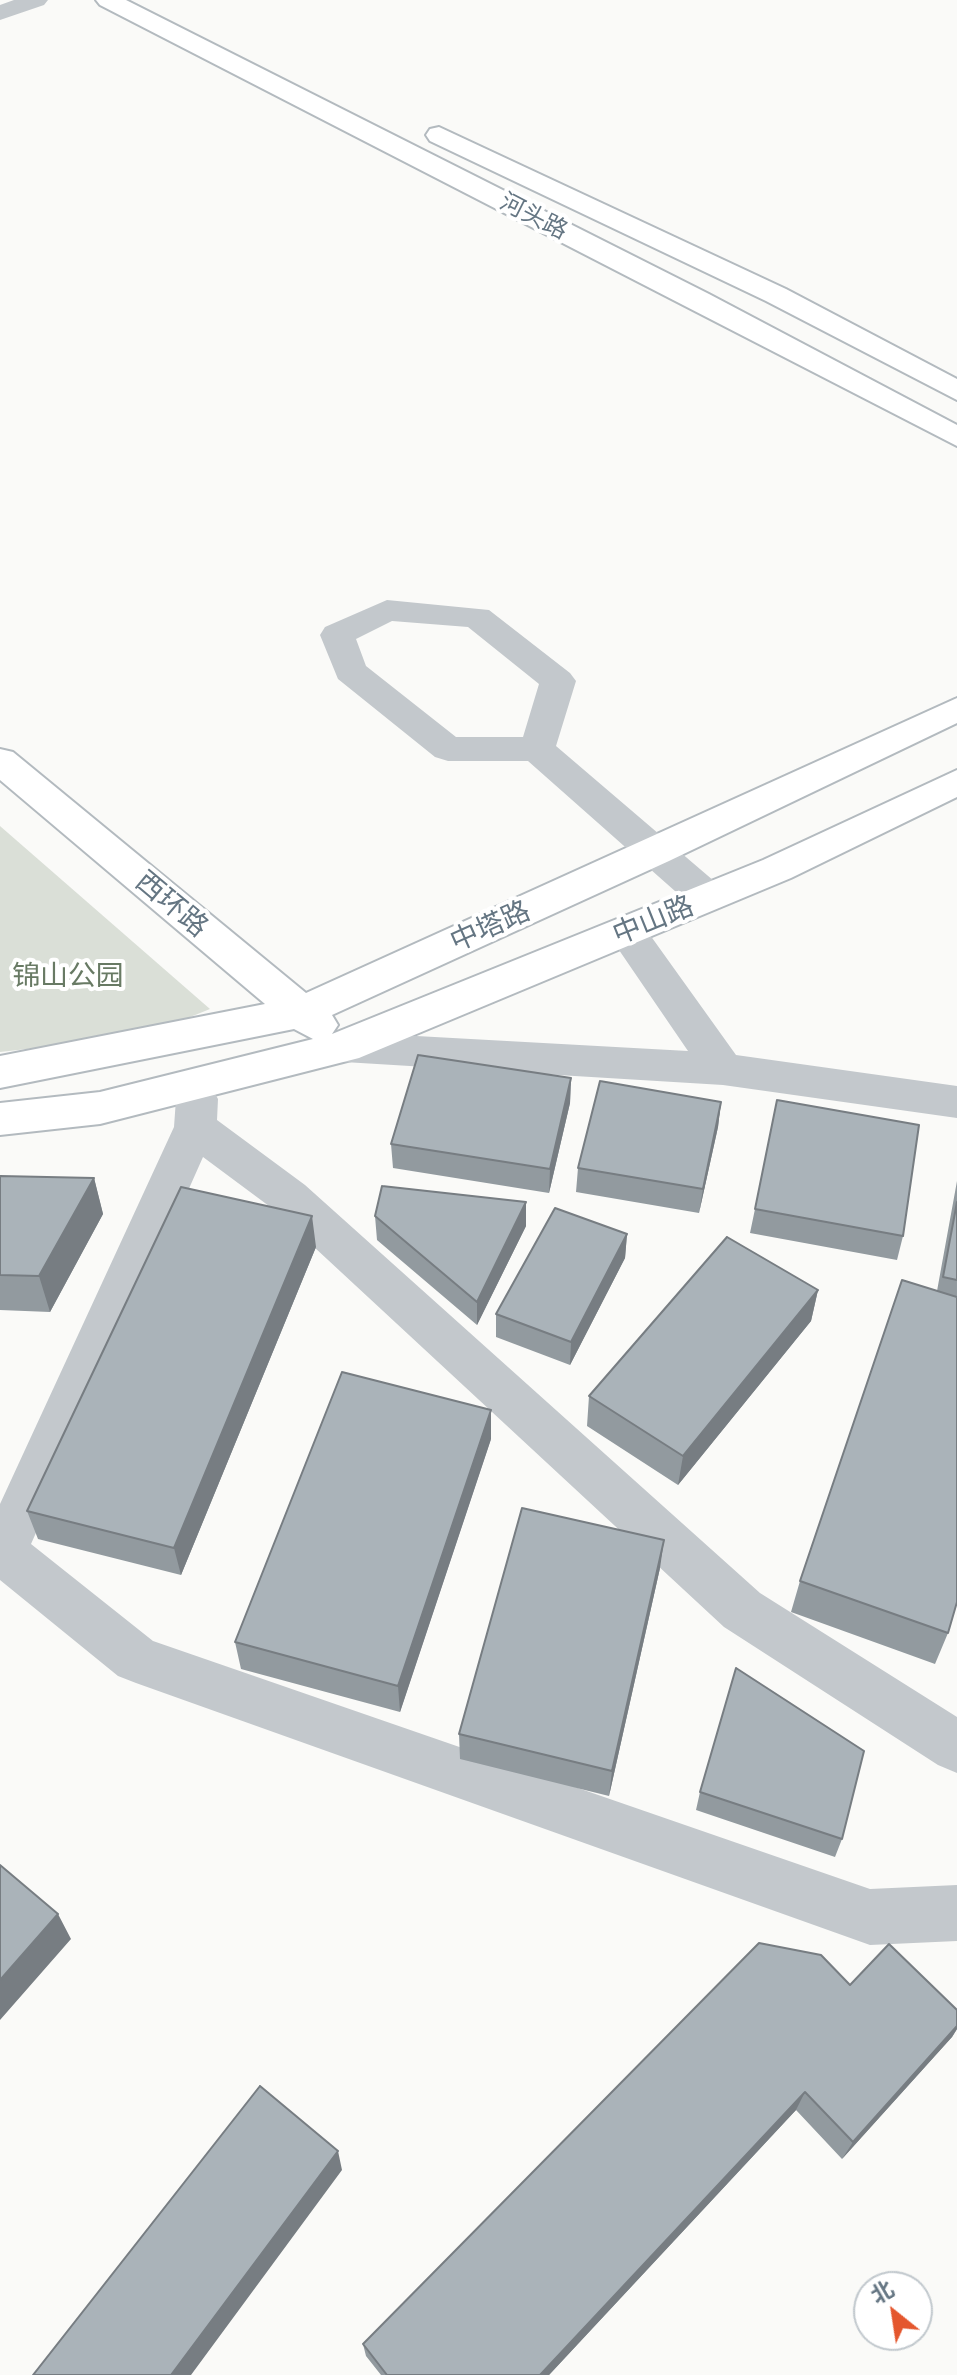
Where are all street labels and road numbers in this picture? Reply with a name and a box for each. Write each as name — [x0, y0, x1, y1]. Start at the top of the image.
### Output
street label: 河头路 — [495, 187, 573, 245]
street label: 西环路 — [129, 864, 215, 944]
street label: 中山路 — [608, 889, 698, 951]
street label: 中塔路 — [445, 894, 535, 958]

